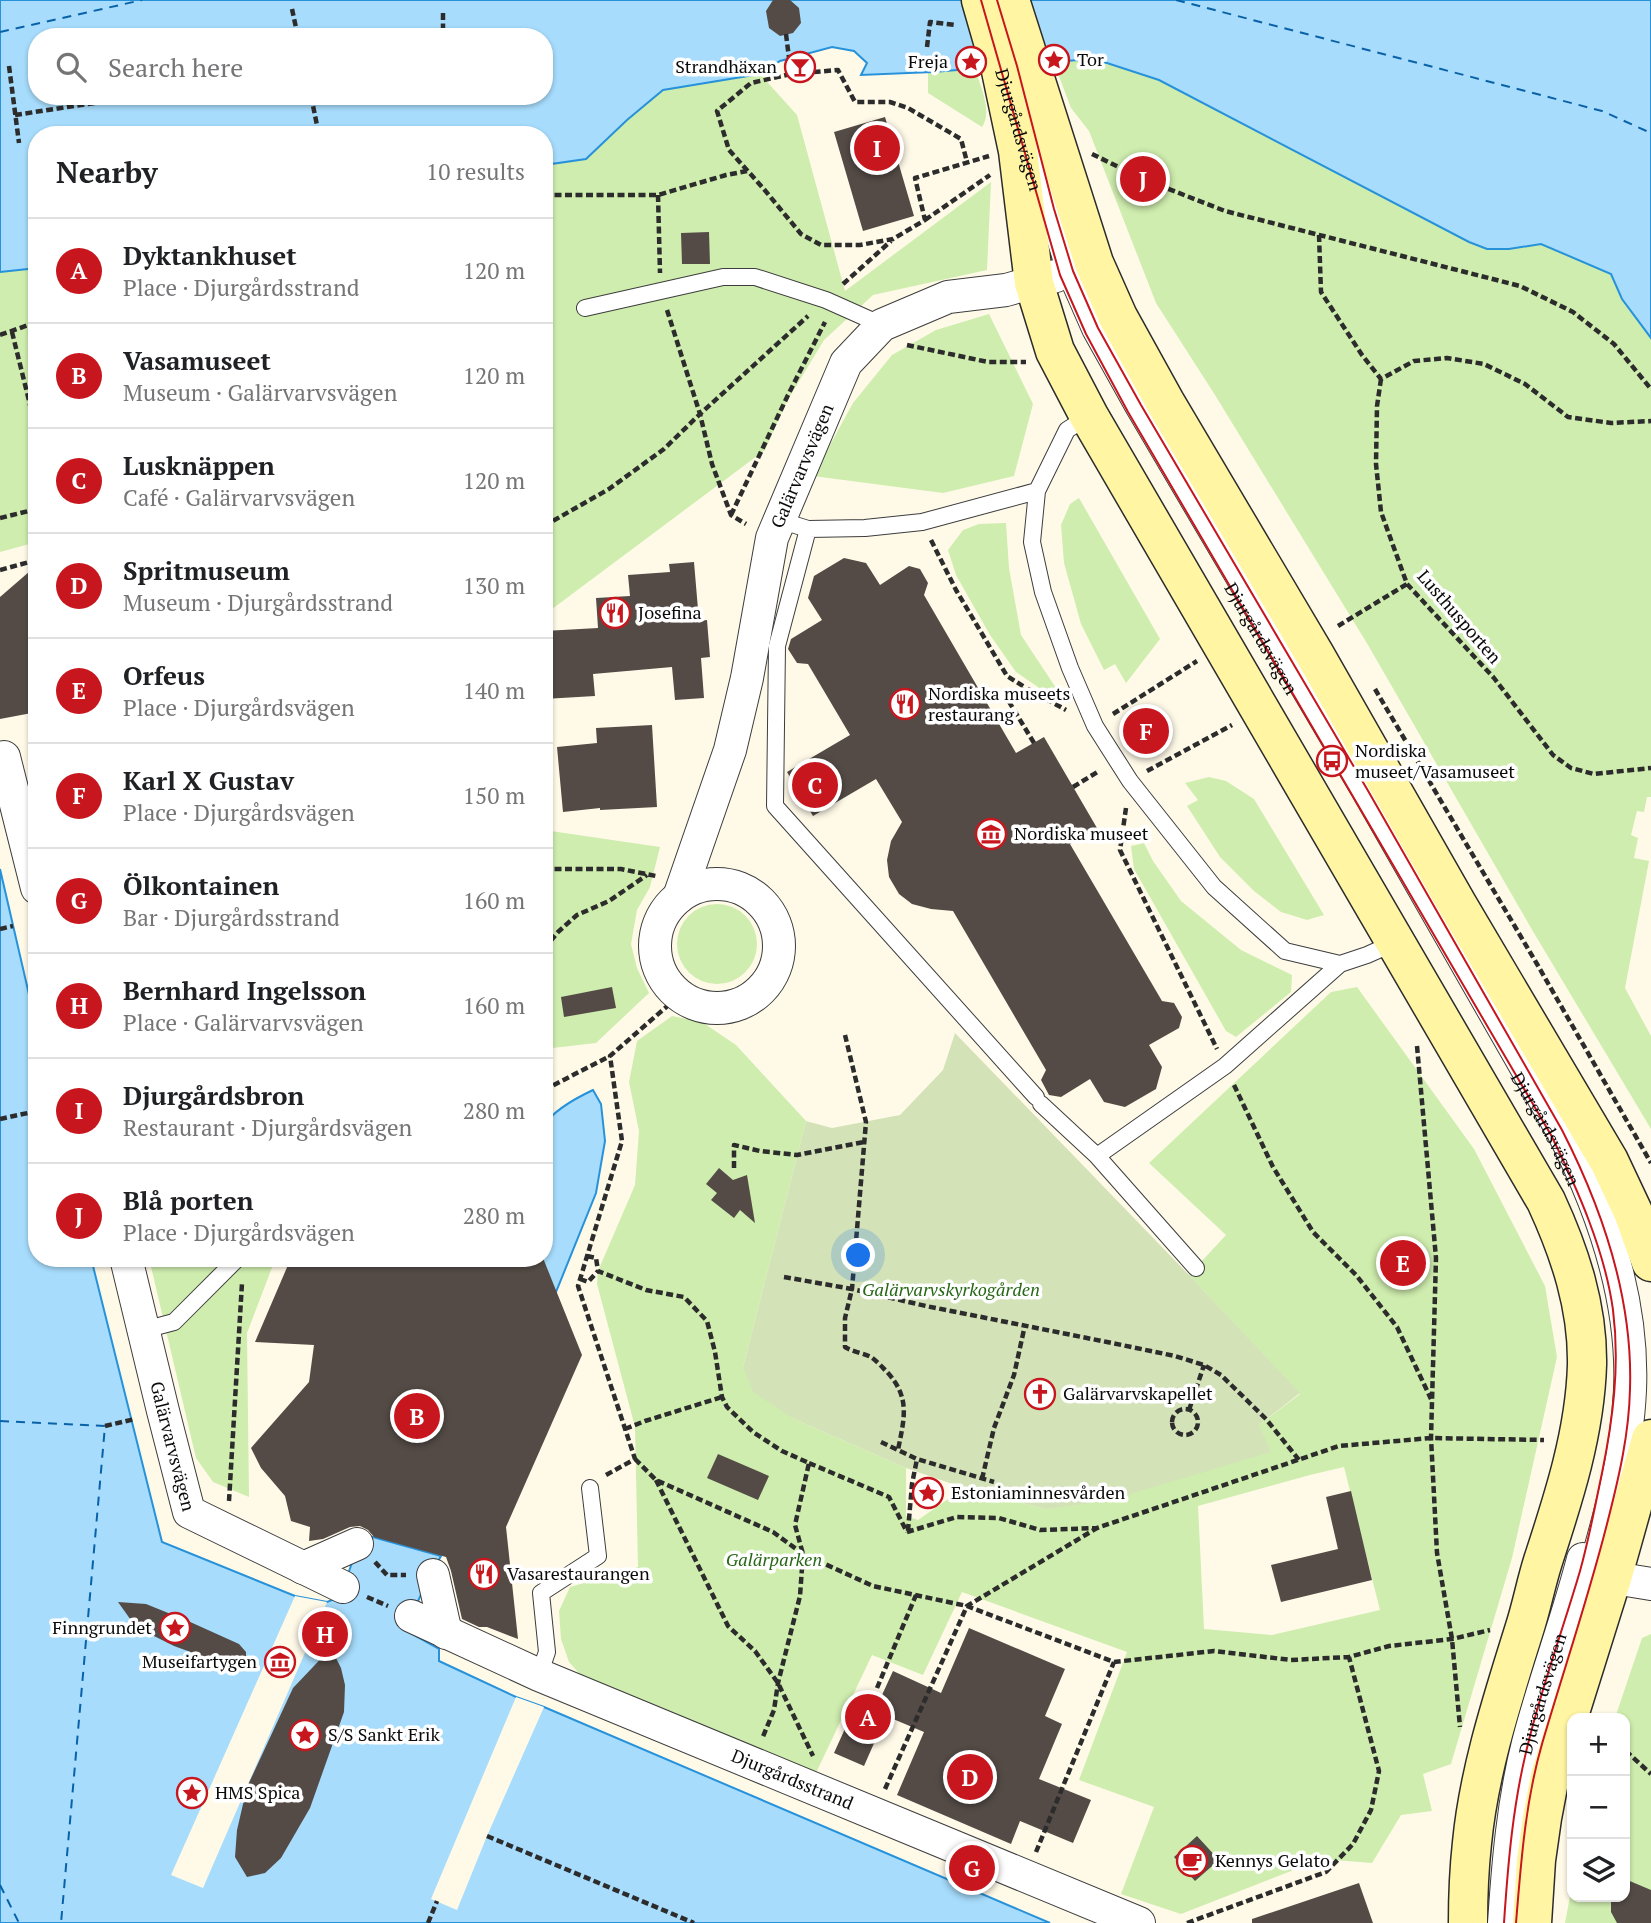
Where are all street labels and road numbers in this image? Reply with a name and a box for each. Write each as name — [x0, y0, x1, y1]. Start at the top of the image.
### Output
street label: Djurgårdsvägen — [990, 66, 1048, 194]
street label: Galärvarvsvägen — [765, 399, 839, 532]
street label: Lusthusporten — [1412, 564, 1507, 669]
street label: Djurgårdsvägen — [1219, 578, 1304, 699]
street label: Djurgårdsvägen — [1506, 1067, 1586, 1190]
street label: Galärvarvsvägen — [145, 1379, 201, 1514]
street label: Djurgårdsvägen — [1513, 1630, 1572, 1757]
street label: Djurgårdsstrand — [728, 1743, 857, 1815]

